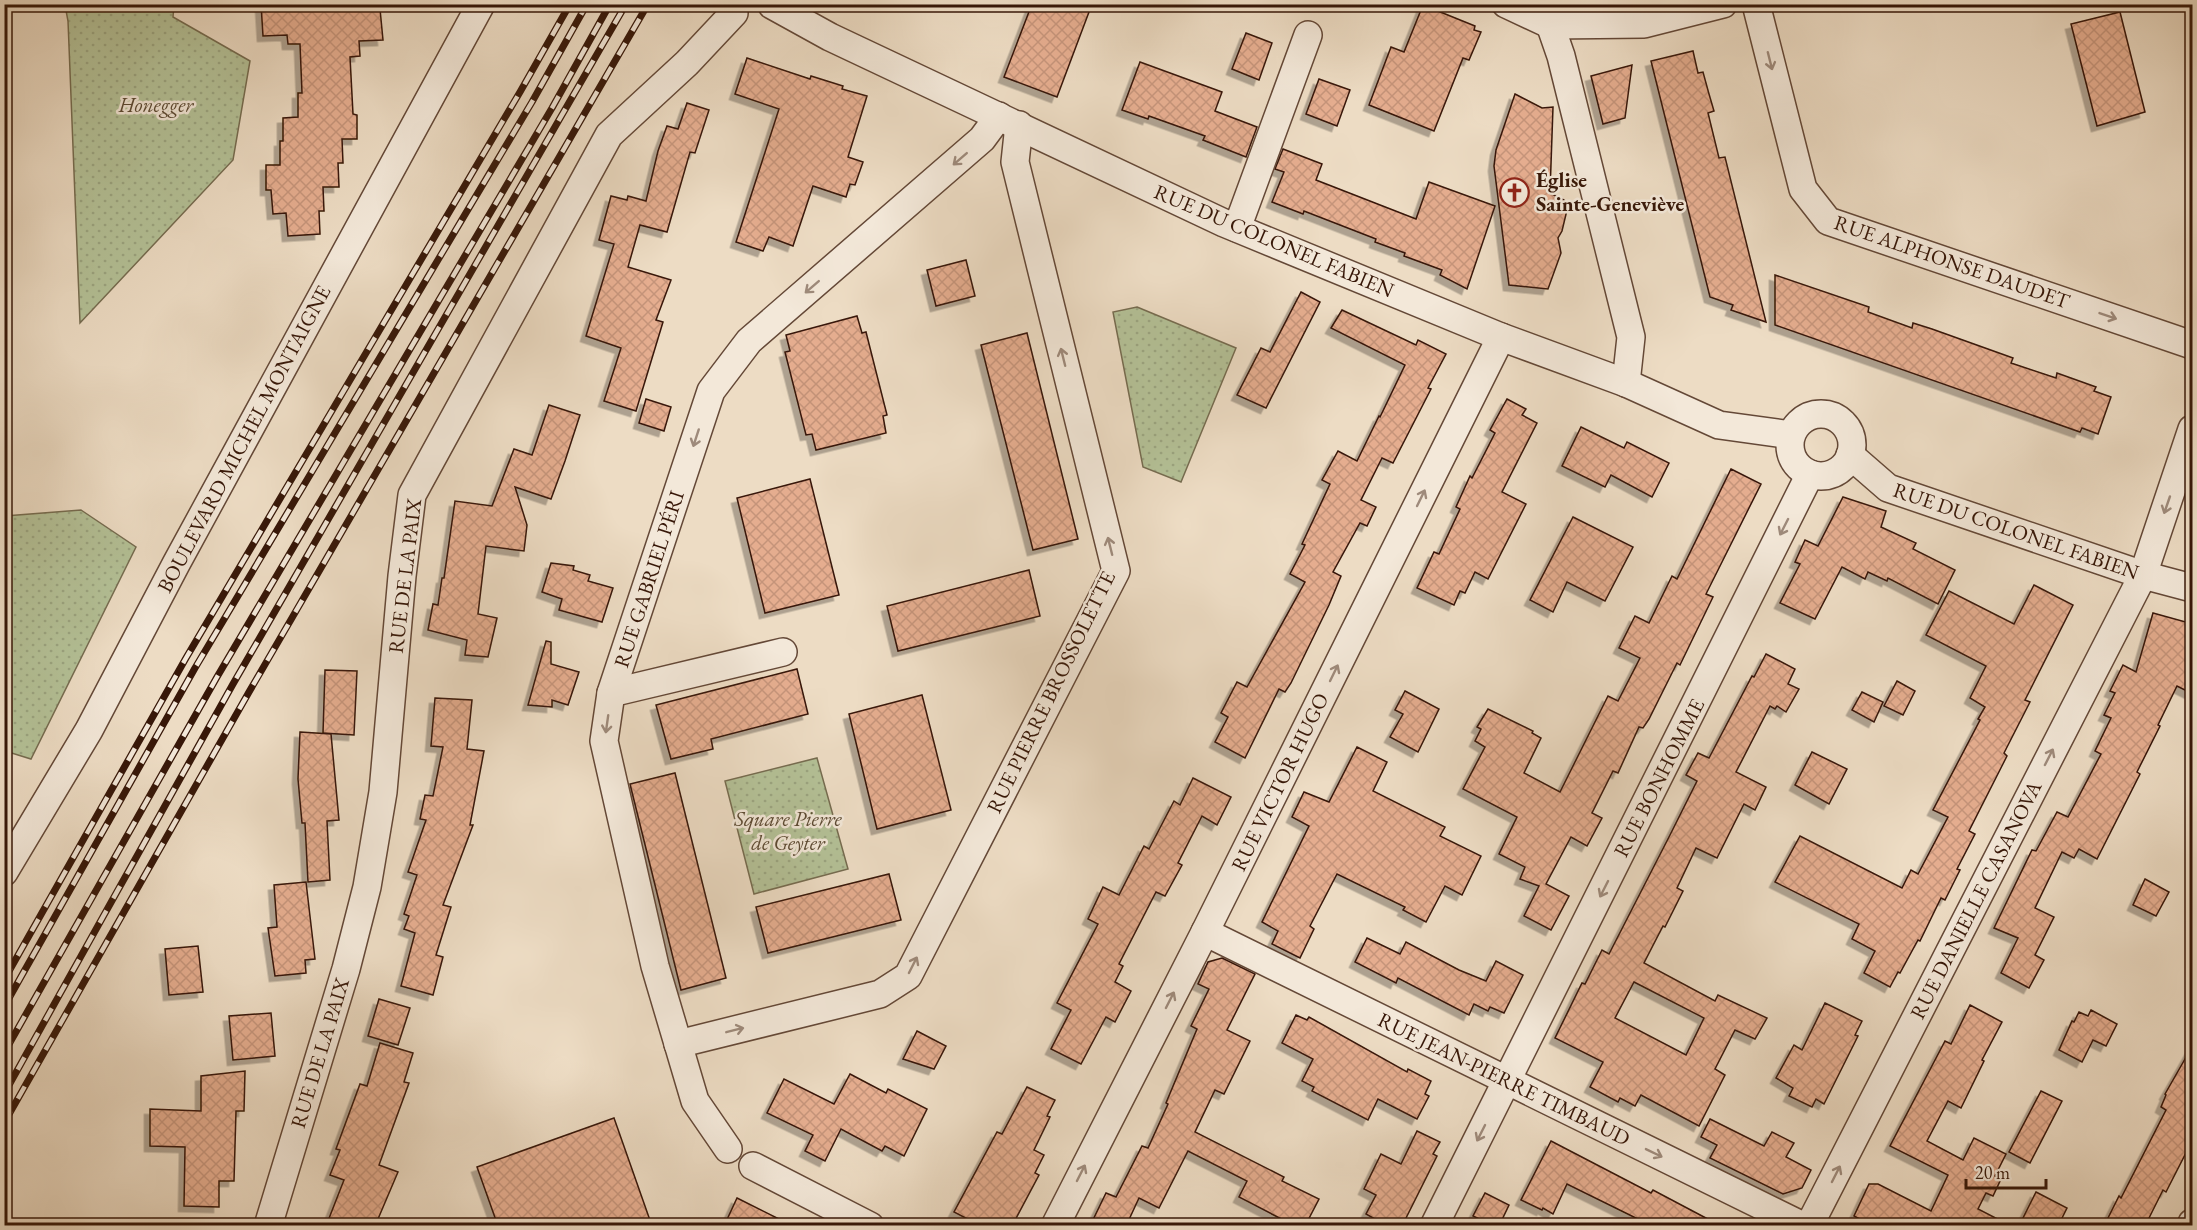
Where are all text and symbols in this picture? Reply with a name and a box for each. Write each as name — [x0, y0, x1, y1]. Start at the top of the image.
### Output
one-way arrow — [1765, 51, 1777, 70]
park label: Honegger — [118, 91, 194, 118]
one-way arrow — [953, 152, 968, 166]
place label: Église Sainte-Geneviève — [1536, 166, 1684, 217]
church icon: Église Sainte-Geneviève — [1499, 176, 1531, 208]
street label: RUE DU COLONEL FABIEN — [1150, 178, 1398, 303]
street label: RUE ALPHONSE DAUDET — [1831, 208, 2074, 315]
street label: BOULEVARD MICHEL MONTAIGNE — [151, 280, 336, 597]
one-way arrow — [804, 280, 820, 293]
one-way arrow — [2098, 311, 2117, 322]
one-way arrow — [1057, 348, 1069, 367]
one-way arrow — [690, 428, 701, 447]
street label: RUE DU COLONEL FABIEN — [1890, 476, 2143, 585]
street label: RUE GABRIEL PÉRI — [607, 487, 690, 671]
one-way arrow — [1416, 489, 1428, 507]
one-way arrow — [2160, 495, 2171, 514]
street label: RUE DE LA PAIX — [382, 497, 427, 655]
one-way arrow — [1778, 517, 1790, 535]
one-way arrow — [1104, 537, 1116, 556]
street label: RUE PIERRE BROSSOLETTE — [980, 566, 1121, 817]
one-way arrow — [1329, 664, 1341, 682]
street label: RUE VICTOR HUGO — [1225, 688, 1335, 875]
street label: RUE BONHOMME — [1607, 694, 1710, 862]
one-way arrow — [601, 713, 612, 733]
one-way arrow — [2044, 749, 2056, 767]
street label: RUE DANIELLE CASANOVA — [1904, 776, 2048, 1024]
park label: Square Pierre de Geyter — [733, 805, 843, 856]
one-way arrow — [1597, 880, 1609, 898]
one-way arrow — [908, 956, 920, 974]
street label: RUE DE LA PAIX — [284, 974, 355, 1131]
one-way arrow — [1165, 991, 1177, 1009]
street label: RUE JEAN-PIERRE TIMBAUD — [1374, 1006, 1635, 1152]
one-way arrow — [725, 1024, 744, 1036]
one-way arrow — [1475, 1124, 1486, 1142]
one-way arrow — [1645, 1147, 1663, 1159]
scale bar — [1966, 1152, 2046, 1190]
text: 20 m — [1975, 1161, 2010, 1184]
one-way arrow — [1076, 1165, 1088, 1183]
one-way arrow — [1831, 1165, 1842, 1183]

